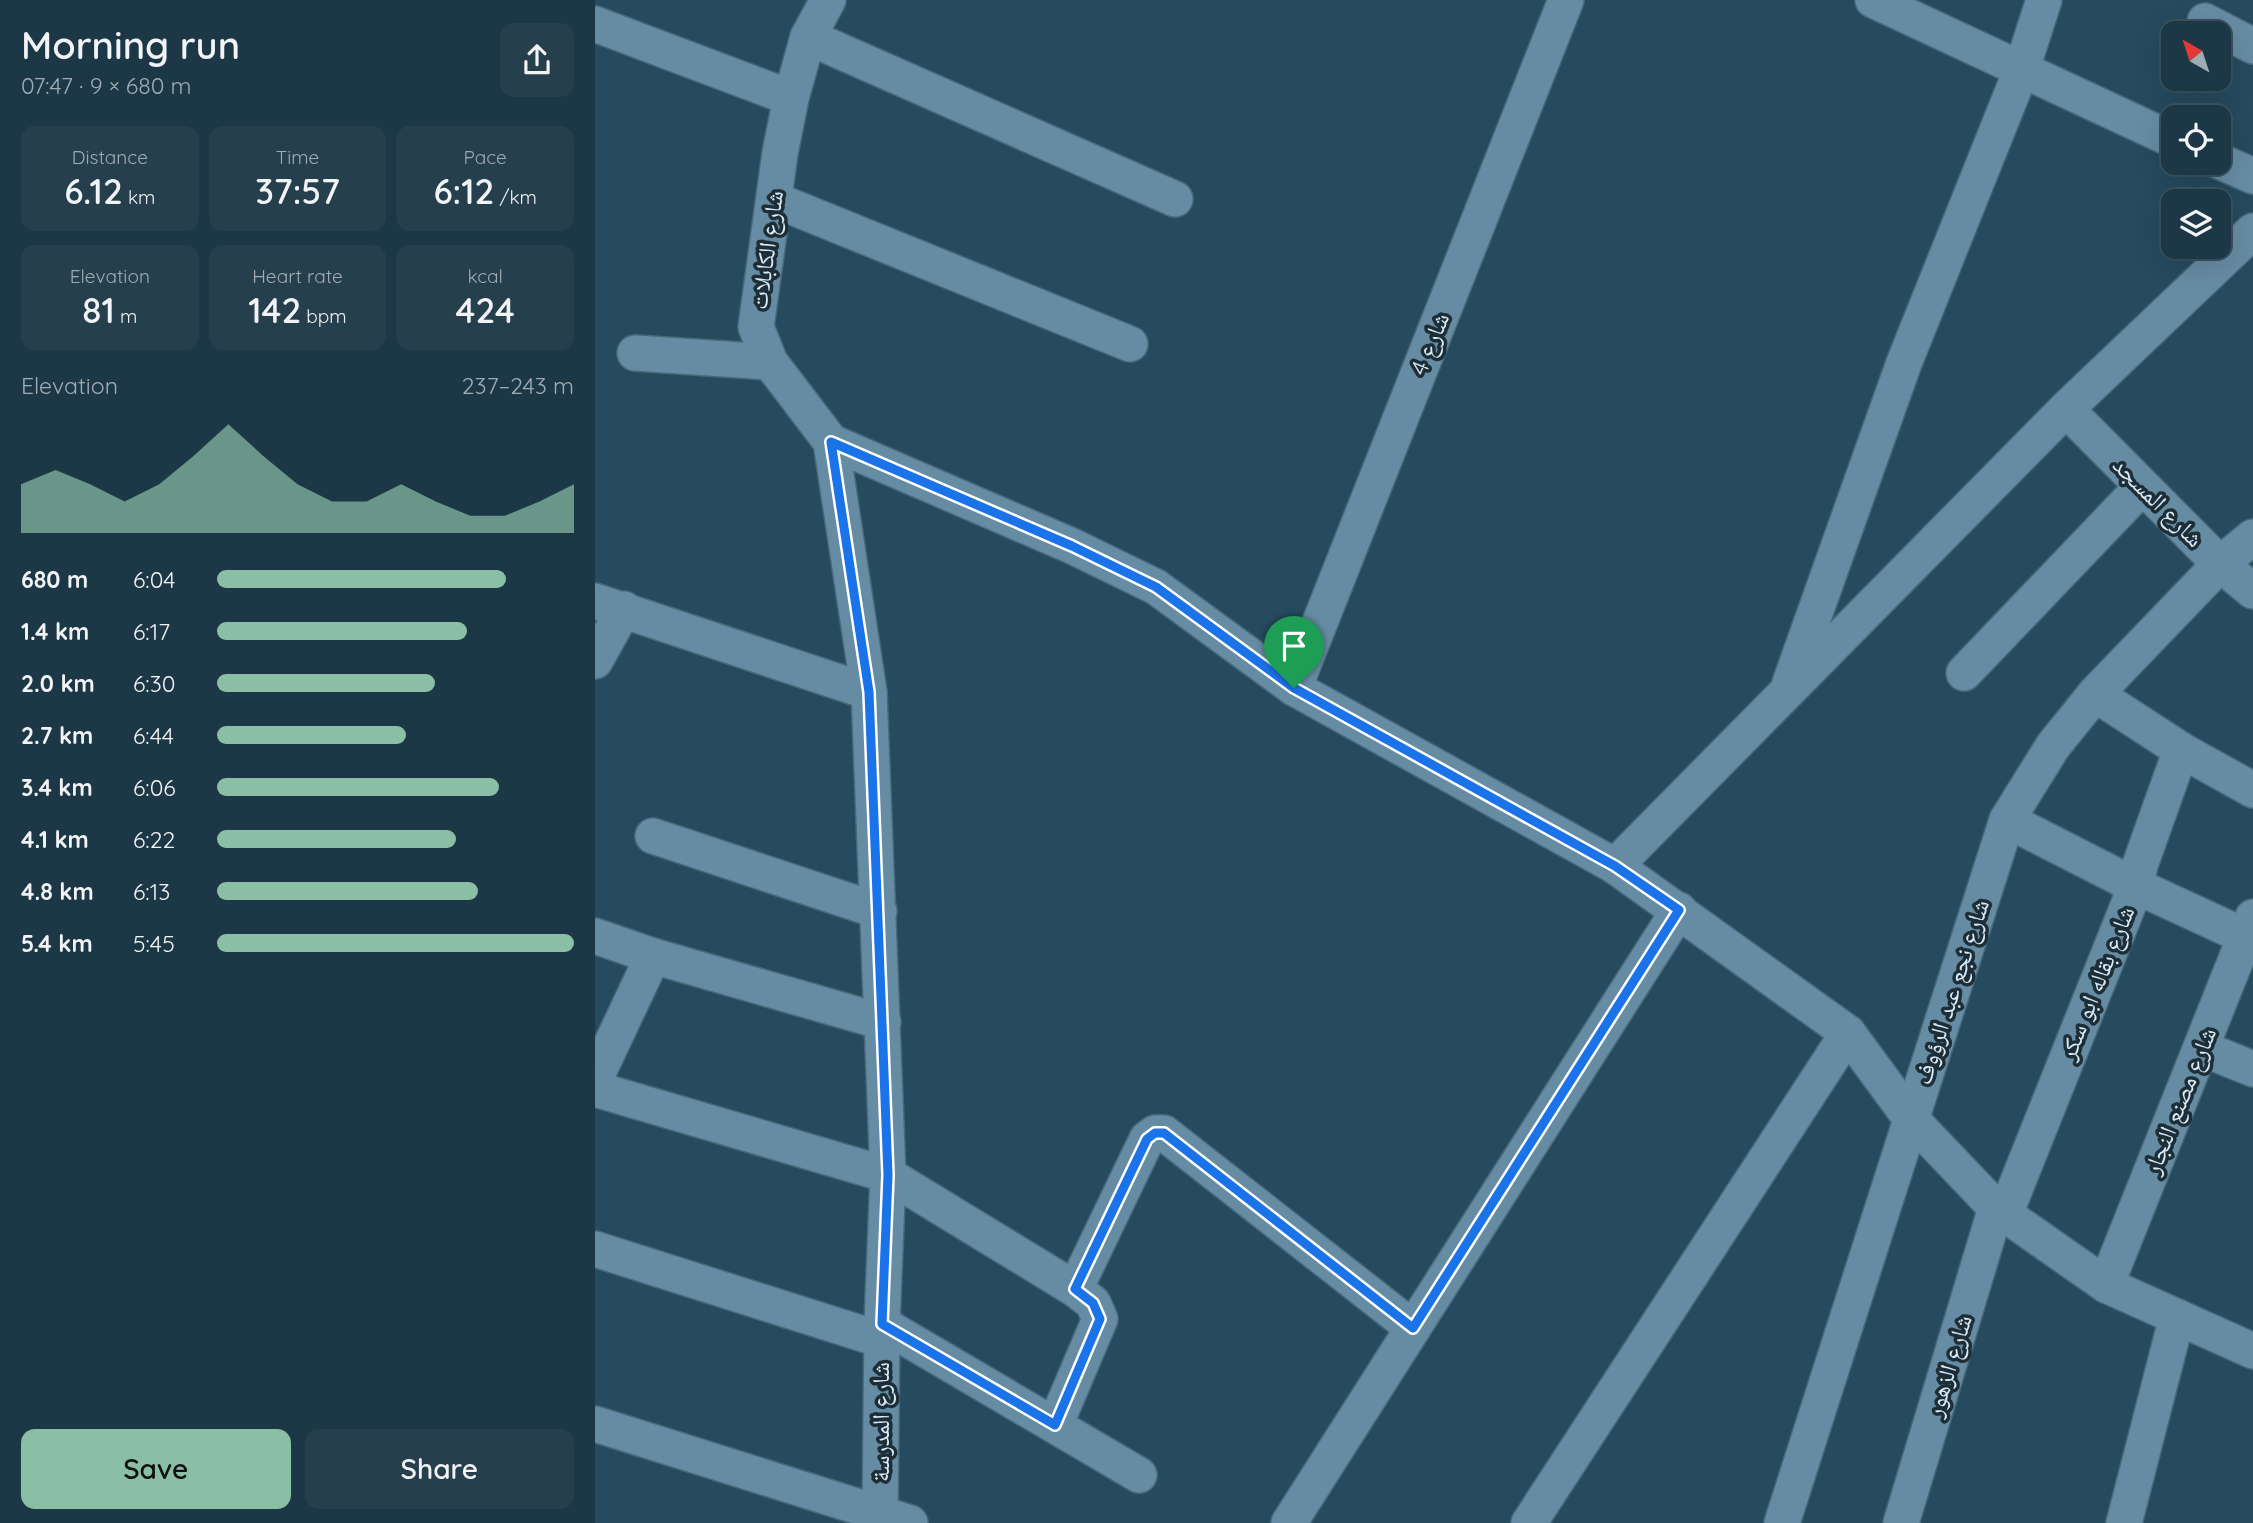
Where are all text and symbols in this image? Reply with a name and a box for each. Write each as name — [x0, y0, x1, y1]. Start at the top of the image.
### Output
text: Morning run — [21, 21, 240, 69]
north arrow — [2161, 21, 2231, 91]
map controls — [2161, 21, 2231, 259]
button: share — [500, 23, 574, 97]
text: 07:47 · 9 × 680 m — [21, 71, 192, 100]
button: locate — [2161, 105, 2231, 175]
text: Distance — [72, 145, 148, 169]
text: Time — [276, 145, 319, 169]
text: Pace — [464, 145, 507, 169]
text: 6.12 — [64, 169, 123, 213]
text: 37:57 — [255, 169, 340, 213]
text: 6:12 — [433, 169, 494, 213]
text: km — [123, 185, 155, 209]
text: /km — [494, 185, 537, 209]
street label: شارع الكابلات — [743, 188, 790, 311]
button: layers — [2161, 189, 2231, 259]
text: Elevation — [70, 264, 150, 288]
text: Heart rate — [252, 264, 343, 288]
text: kcal — [467, 264, 503, 288]
text: 81 — [82, 288, 115, 332]
text: 142 — [248, 288, 301, 332]
text: 424 — [456, 288, 515, 332]
text: m — [115, 304, 137, 328]
text: bpm — [301, 304, 347, 328]
street label: شارع 4 — [1403, 308, 1456, 380]
text: Elevation — [21, 371, 118, 400]
text: 237–243 m — [462, 371, 574, 400]
street label: شارع المسجد — [2106, 450, 2210, 554]
text: 680 m — [21, 565, 88, 594]
text: 6:04 — [133, 565, 175, 594]
pin — [1264, 616, 1324, 688]
text: 1.4 km — [21, 617, 89, 646]
text: 6:17 — [133, 617, 170, 646]
icon: arrive — [1275, 627, 1313, 665]
text: 2.0 km — [21, 669, 95, 698]
text: 6:30 — [133, 669, 175, 698]
text: 2.7 km — [21, 721, 93, 750]
text: 6:44 — [133, 721, 174, 750]
text: 3.4 km — [21, 773, 93, 802]
text: 6:06 — [133, 773, 176, 802]
text: 4.1 km — [21, 825, 89, 854]
text: 6:22 — [133, 825, 175, 854]
text: 4.8 km — [21, 877, 94, 906]
text: 6:13 — [133, 877, 170, 906]
street label: شارع نجع عبد الرؤوف — [1907, 895, 1996, 1088]
street label: شارع بقاله ابو سكر — [2051, 901, 2141, 1065]
text: 5.4 km — [21, 929, 93, 958]
text: 5:45 — [133, 929, 175, 958]
street label: شارع مصنع النجار — [2136, 1023, 2223, 1180]
street label: شارع الزهور — [1918, 1311, 1979, 1422]
street label: شارع المدرسة — [865, 1362, 896, 1482]
button: Save — [21, 1429, 291, 1509]
button: Share — [305, 1429, 574, 1509]

